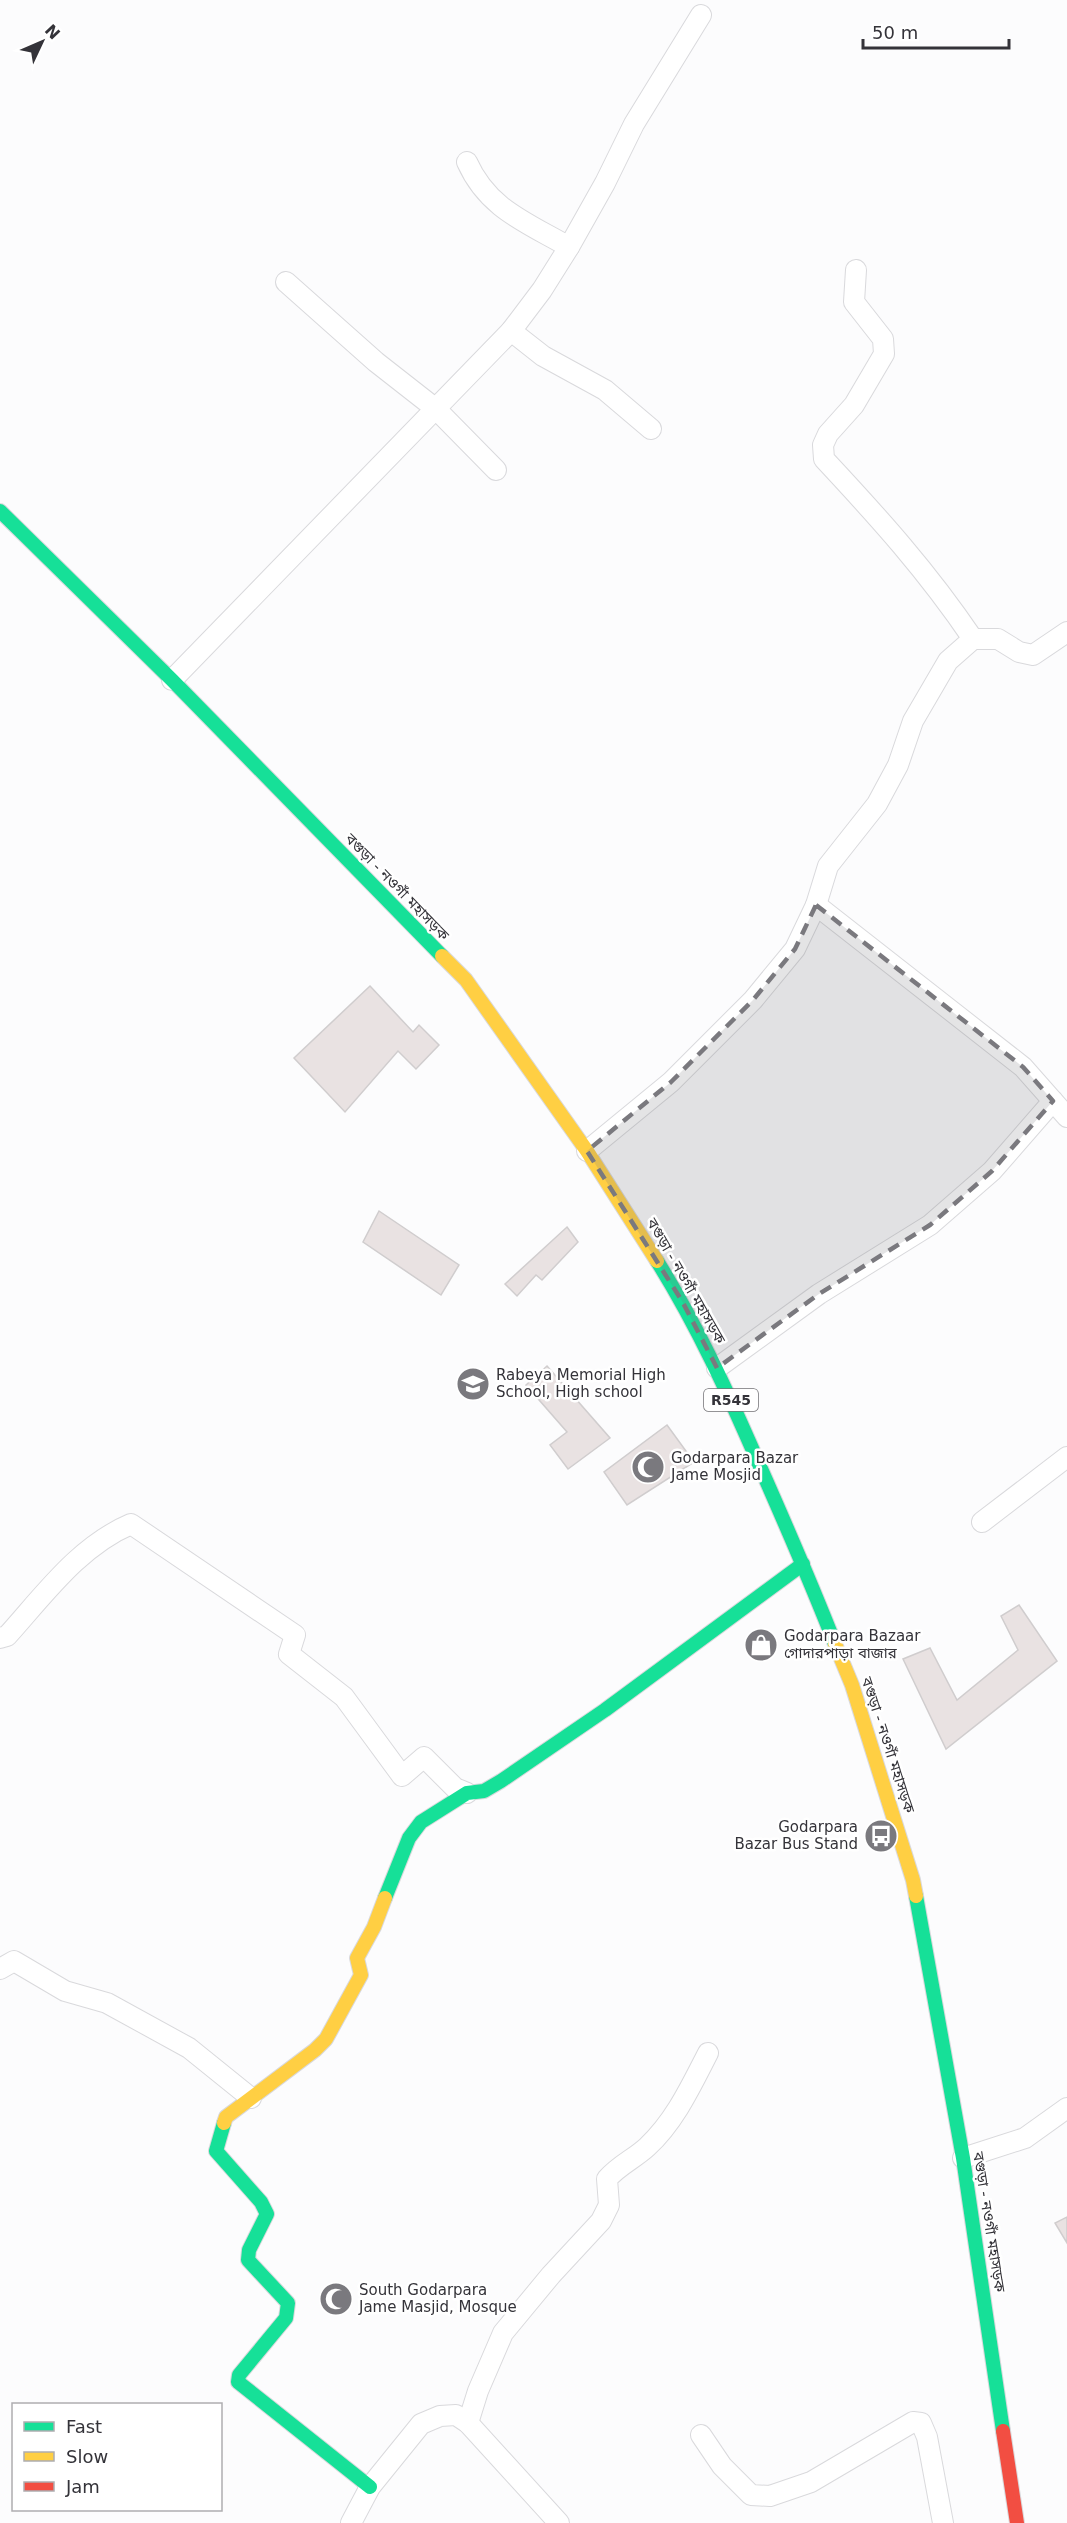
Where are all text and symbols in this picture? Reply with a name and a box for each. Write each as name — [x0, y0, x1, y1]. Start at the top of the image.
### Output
north arrow — [12, 12, 72, 72]
scale bar — [863, 12, 1008, 50]
text: N — [41, 21, 64, 43]
text: 50 m — [872, 22, 918, 43]
street label: বগুড়া - নওগাঁ মহাসড়ক — [341, 829, 453, 945]
street label: বগুড়া - নওগাঁ মহাসড়ক — [642, 1214, 730, 1348]
school or university icon: Rabeya Memorial High School, High school — [455, 1366, 491, 1402]
place label: Rabeya Memorial High School, High school — [496, 1366, 666, 1401]
road number: R545 — [704, 1389, 758, 1411]
mosque icon: Godarpara Bazar Jame Mosjid — [630, 1449, 666, 1485]
place label: Godarpara Bazar Jame Mosjid — [670, 1449, 799, 1484]
shop icon: Godarpara Bazaar গোদারপাড়া বাজার — [743, 1627, 779, 1663]
place label: Godarpara Bazaar গোদারপাড়া বাজার — [784, 1627, 921, 1662]
street label: বগুড়া - নওগাঁ মহাসড়ক — [857, 1674, 919, 1816]
place label: Godarpara Bazar Bus Stand — [735, 1818, 858, 1853]
bus stop icon: Godarpara Bazar Bus Stand — [863, 1818, 899, 1854]
street label: বগুড়া - নওগাঁ মহাসড়ক — [969, 2150, 1009, 2294]
mosque icon: South Godarpara Jame Masjid, Mosque — [318, 2281, 354, 2317]
place label: South Godarpara Jame Masjid, Mosque — [358, 2281, 517, 2316]
legend — [12, 2403, 222, 2511]
text: Fast — [66, 2416, 102, 2437]
text: Slow — [66, 2446, 108, 2467]
text: Jam — [65, 2476, 100, 2497]

